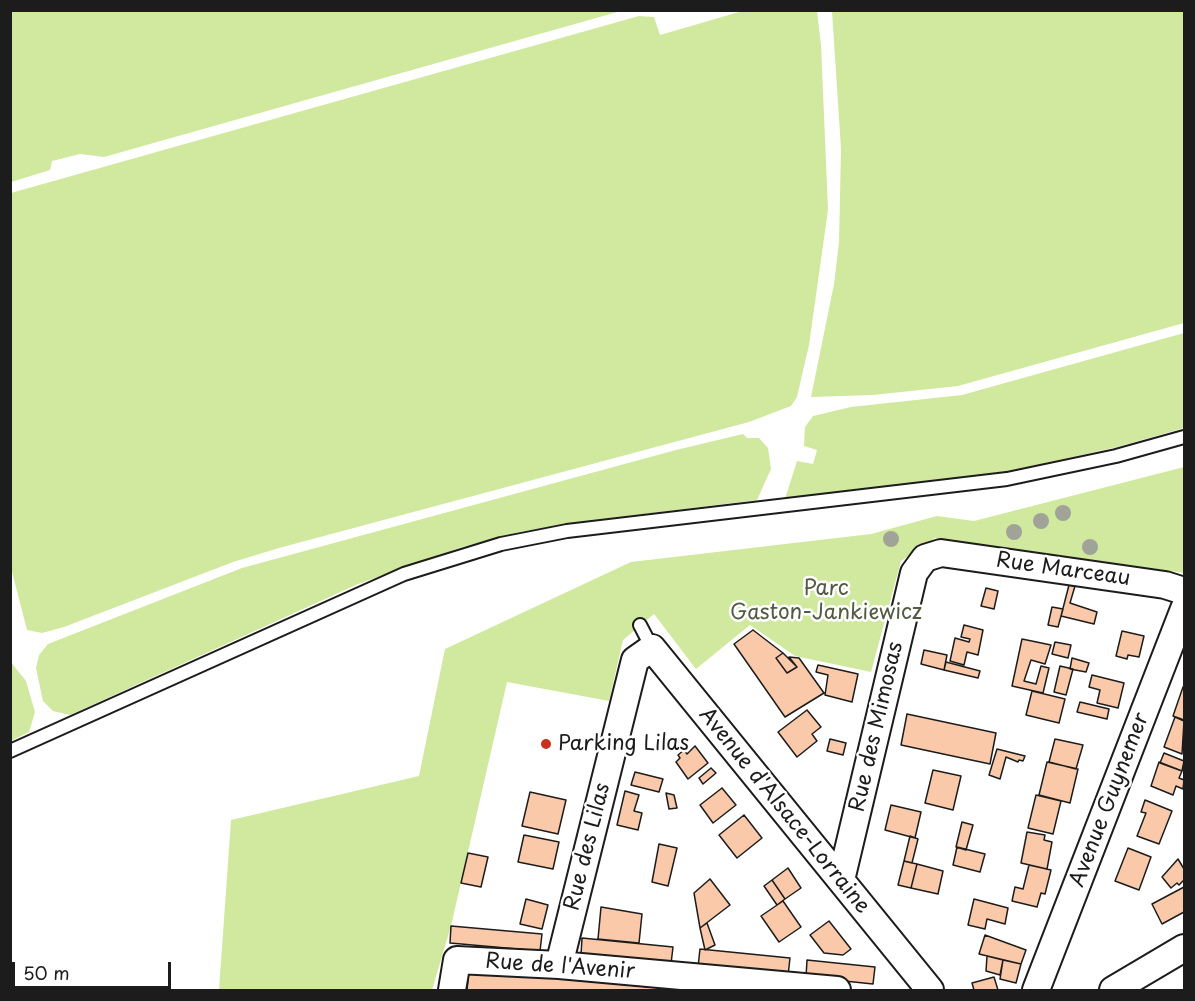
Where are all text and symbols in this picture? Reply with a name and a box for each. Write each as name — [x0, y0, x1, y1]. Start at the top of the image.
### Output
street label: Rue Marceau — [994, 548, 1132, 592]
park label: Parc Gaston-Jankiewicz — [730, 576, 922, 626]
street label: Rue des Mimosas — [845, 640, 909, 814]
street label: Avenue d'Alsace-Lorraine — [693, 703, 875, 919]
street label: Avenue Guynemer — [1065, 709, 1155, 891]
place label: Parking Lilas — [558, 731, 689, 757]
marker: Parking Lilas — [539, 737, 553, 751]
street label: Rue des Lilas — [560, 780, 616, 914]
street label: Rue de l'Avenir — [484, 949, 636, 985]
scale bar — [15, 950, 174, 988]
text: 50 m — [23, 959, 70, 986]

